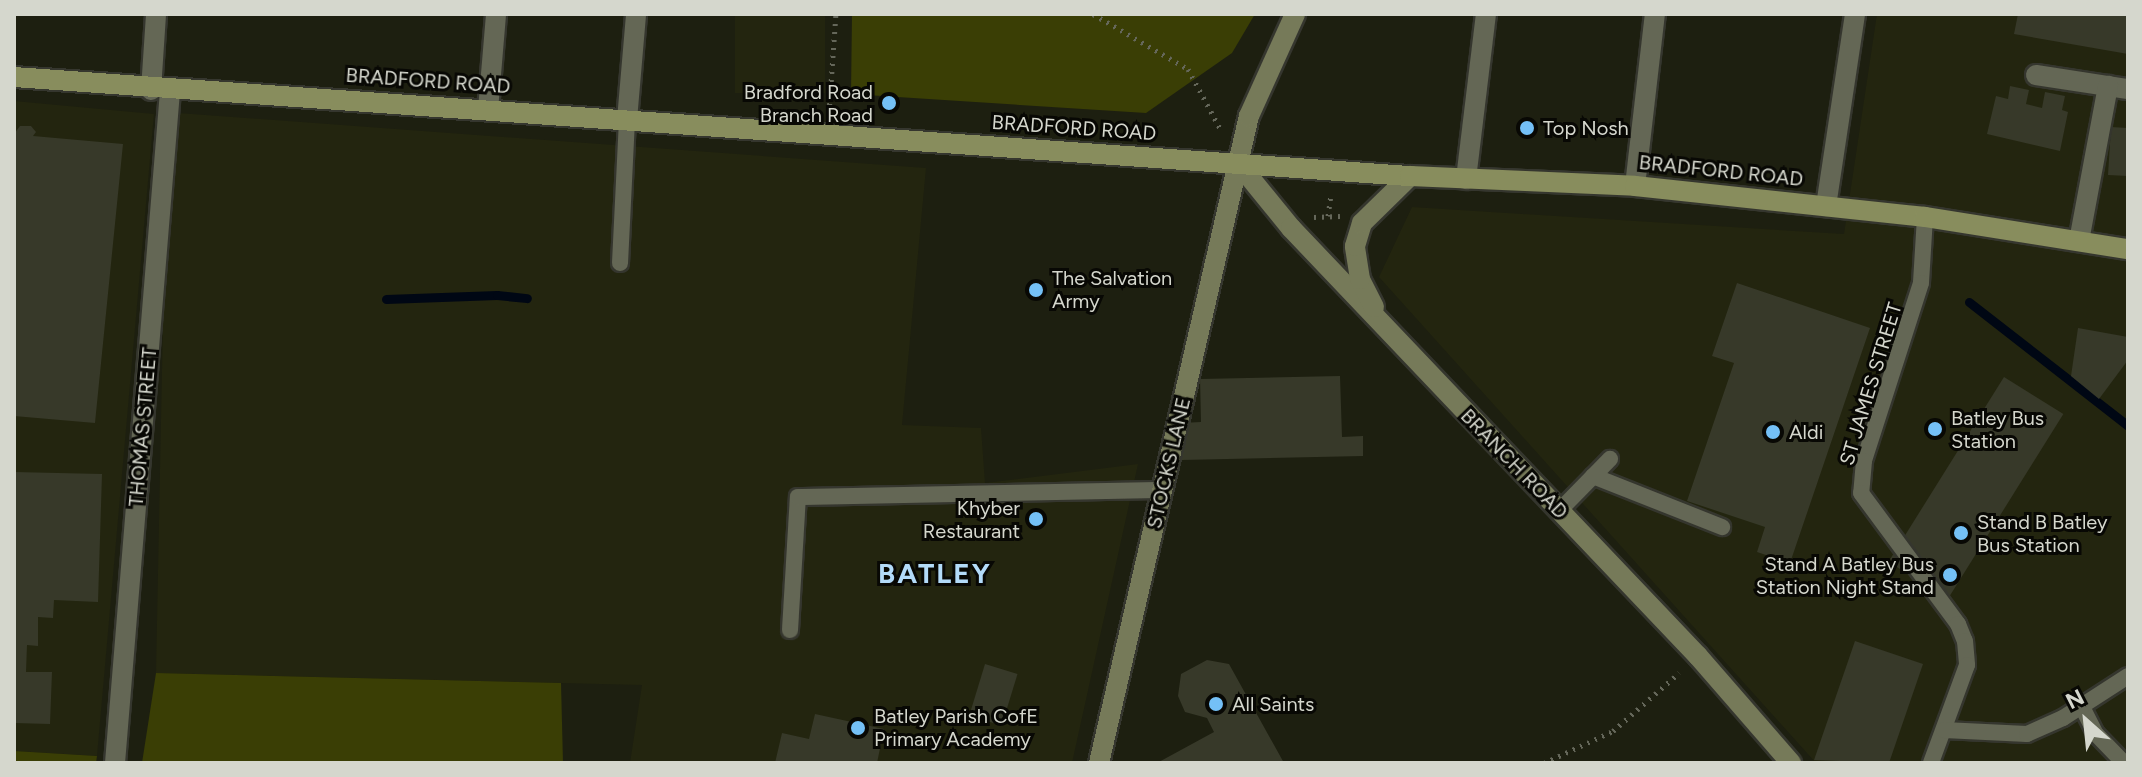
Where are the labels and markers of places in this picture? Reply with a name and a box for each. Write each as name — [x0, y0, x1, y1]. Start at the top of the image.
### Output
place label: Bradford Road Branch Road — [744, 80, 873, 127]
marker: Bradford Road Branch Road — [880, 94, 898, 112]
place label: Top Nosh — [1543, 116, 1629, 140]
marker: Top Nosh — [1518, 119, 1536, 137]
place label: The Salvation Army — [1052, 266, 1172, 313]
marker: The Salvation Army — [1027, 281, 1045, 299]
place label: Batley Bus Station — [1951, 406, 2044, 453]
place label: Aldi — [1789, 420, 1823, 444]
marker: Batley Bus Station — [1926, 420, 1944, 438]
marker: Aldi — [1764, 423, 1782, 441]
place label: Khyber Restaurant — [923, 496, 1020, 543]
marker: Khyber Restaurant — [1027, 510, 1045, 528]
place label: Stand B Batley Bus Station — [1977, 510, 2108, 557]
marker: Stand B Batley Bus Station — [1952, 524, 1970, 542]
place label: Stand A Batley Bus Station Night Stand — [1756, 552, 1934, 599]
marker: Stand A Batley Bus Station Night Stand — [1941, 566, 1959, 584]
place label: All Saints — [1232, 692, 1314, 716]
marker: All Saints — [1207, 695, 1225, 713]
place label: Batley Parish CofE Primary Academy — [874, 704, 1038, 751]
marker: Batley Parish CofE Primary Academy — [849, 719, 867, 737]

